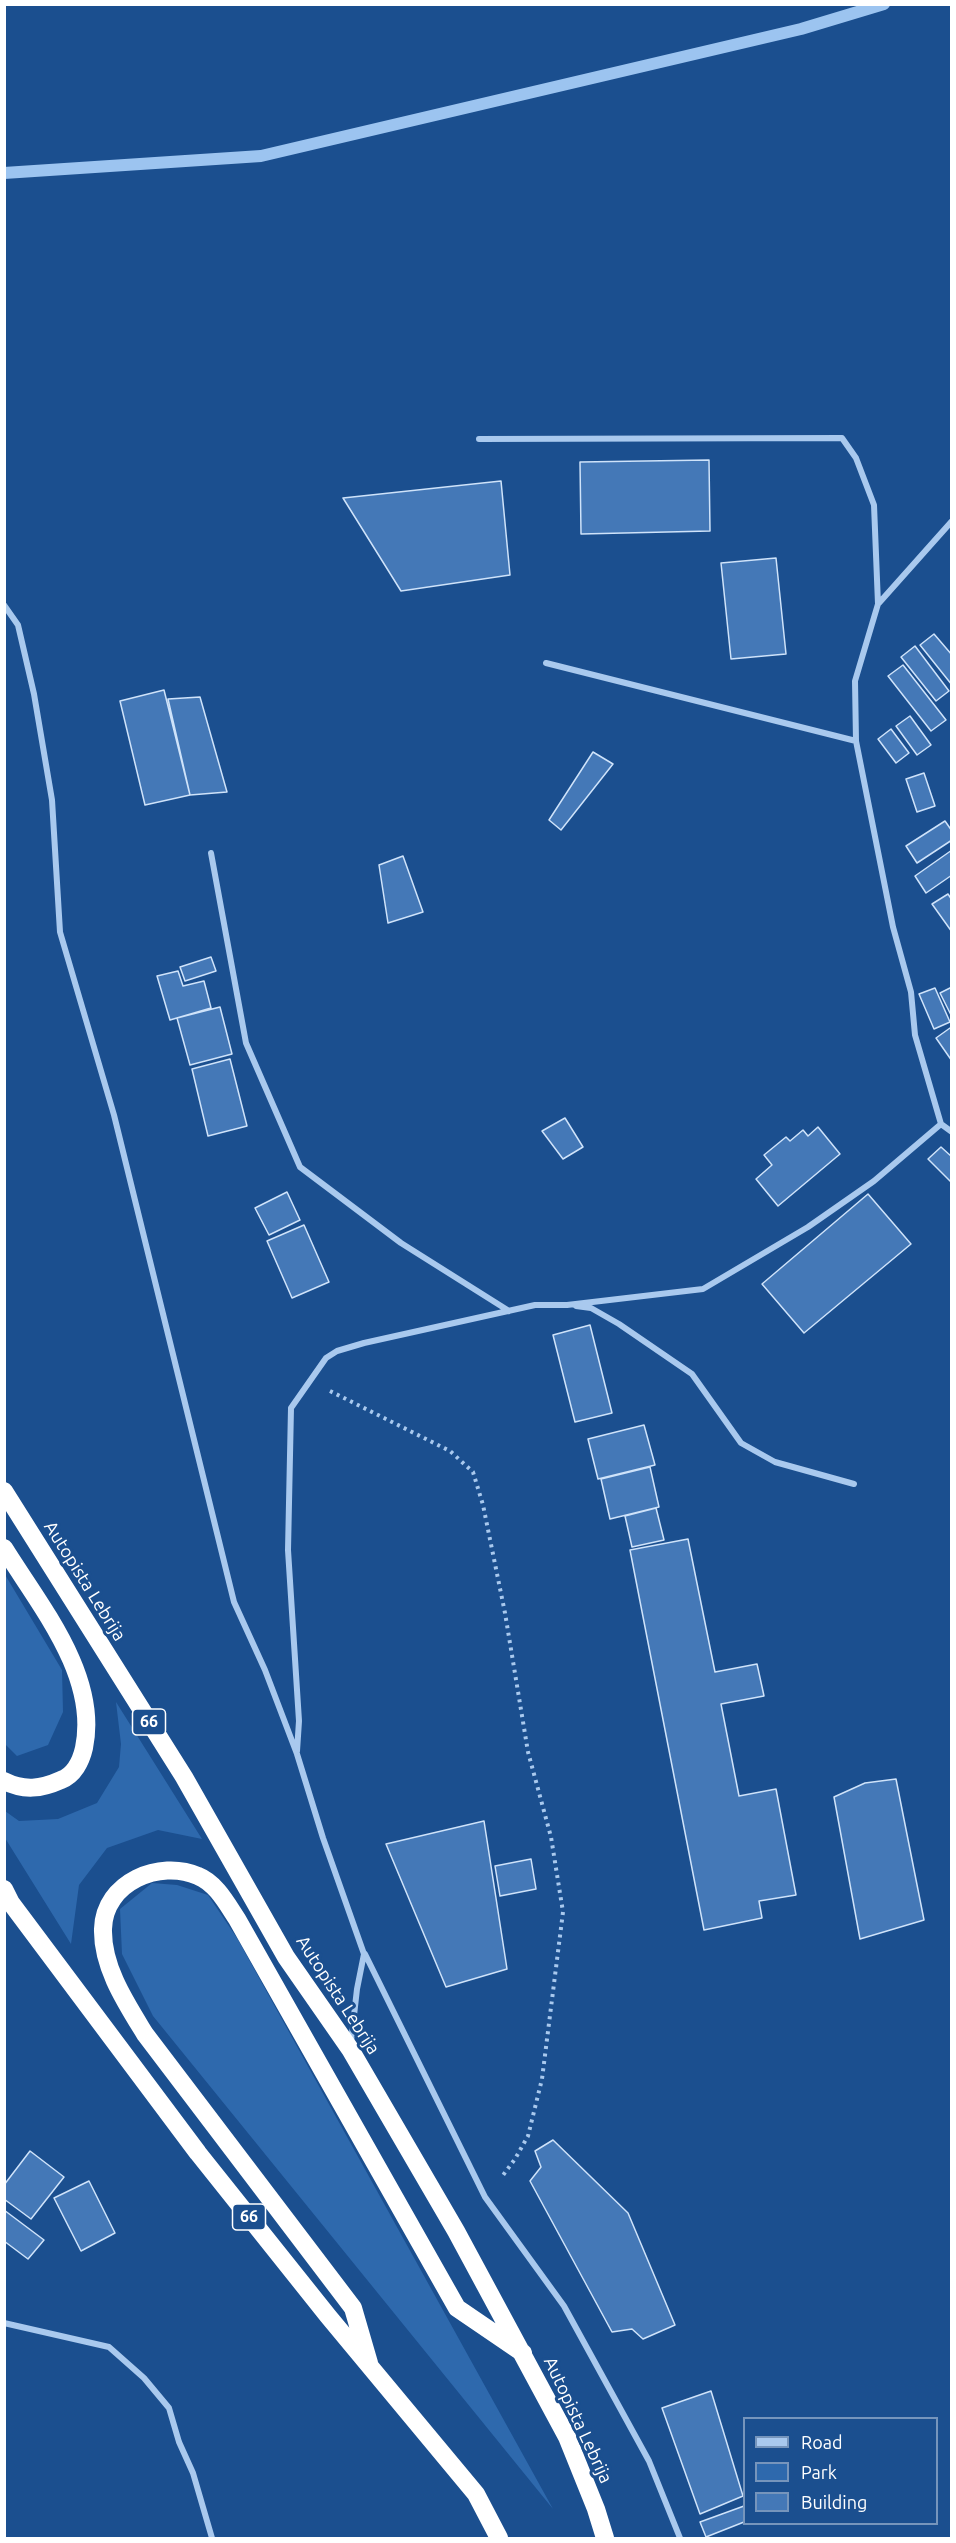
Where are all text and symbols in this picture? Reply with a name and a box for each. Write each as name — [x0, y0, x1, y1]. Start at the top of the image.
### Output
street label: Autopista Lebrija — [40, 1517, 130, 1645]
road number: 66 — [132, 1709, 166, 1735]
street label: Autopista Lebrija — [292, 1932, 384, 2058]
road number: 66 — [232, 2204, 266, 2230]
street label: Autopista Lebrija — [539, 2353, 617, 2487]
legend — [743, 2417, 938, 2525]
text: Road — [801, 2432, 843, 2452]
text: Park — [801, 2462, 837, 2482]
text: Building — [801, 2492, 867, 2512]

